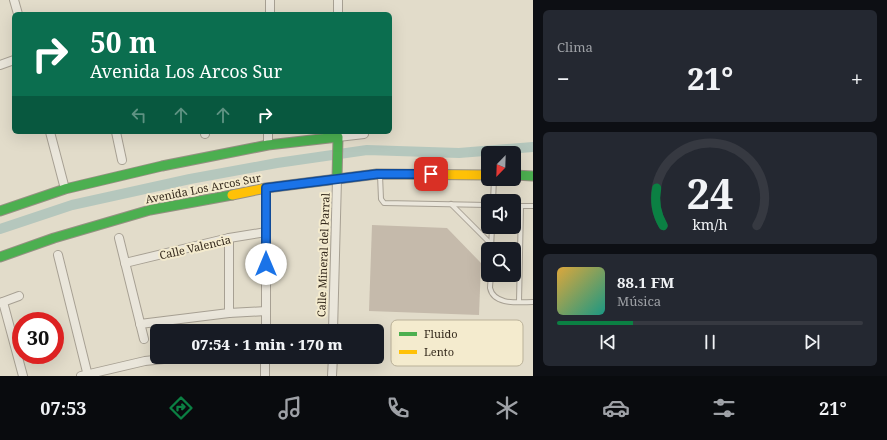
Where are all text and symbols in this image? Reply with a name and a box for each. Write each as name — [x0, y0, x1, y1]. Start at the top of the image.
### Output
text: 50 m — [90, 23, 157, 61]
icon: right — [24, 28, 76, 80]
text: Clima — [557, 38, 593, 56]
text: 21° — [687, 58, 733, 99]
text: Avenida Los Arcos Sur — [90, 59, 282, 83]
text: − — [557, 63, 570, 93]
text: + — [851, 63, 863, 93]
icon: left — [128, 104, 150, 126]
icon: ahead — [170, 104, 192, 126]
icon: ahead — [212, 104, 234, 126]
icon: right — [254, 104, 276, 126]
north arrow — [481, 146, 521, 186]
map controls — [481, 146, 521, 282]
pin — [414, 157, 448, 191]
icon: arrive — [420, 163, 442, 185]
text: 24 — [686, 165, 734, 221]
street label: Avenida Los Arcos Sur — [144, 169, 263, 207]
street label: Calle Mineral del Parral — [313, 192, 333, 317]
button: sound — [481, 194, 521, 234]
text: km/h — [692, 215, 728, 234]
street label: Calle Valencia — [158, 231, 232, 263]
button: search — [481, 242, 521, 282]
position arrow — [245, 243, 287, 285]
text: 88.1 FM — [617, 272, 674, 292]
text: Música — [617, 292, 661, 310]
speed limit sign: 30 — [12, 312, 64, 364]
legend — [391, 320, 523, 366]
text: Fluido — [424, 326, 458, 341]
icon: previous — [597, 331, 619, 353]
icon: pause — [699, 331, 721, 353]
icon: next — [801, 331, 823, 353]
text: 07:54 · 1 min · 170 m — [191, 334, 343, 354]
text: Lento — [424, 344, 454, 359]
icon: directions — [167, 394, 195, 422]
icon: music — [276, 394, 304, 422]
icon: phone — [384, 394, 412, 422]
icon: climate — [493, 394, 521, 422]
icon: car — [602, 394, 630, 422]
icon: filters — [710, 394, 738, 422]
text: 07:53 — [40, 396, 86, 420]
text: 21° — [819, 396, 847, 420]

